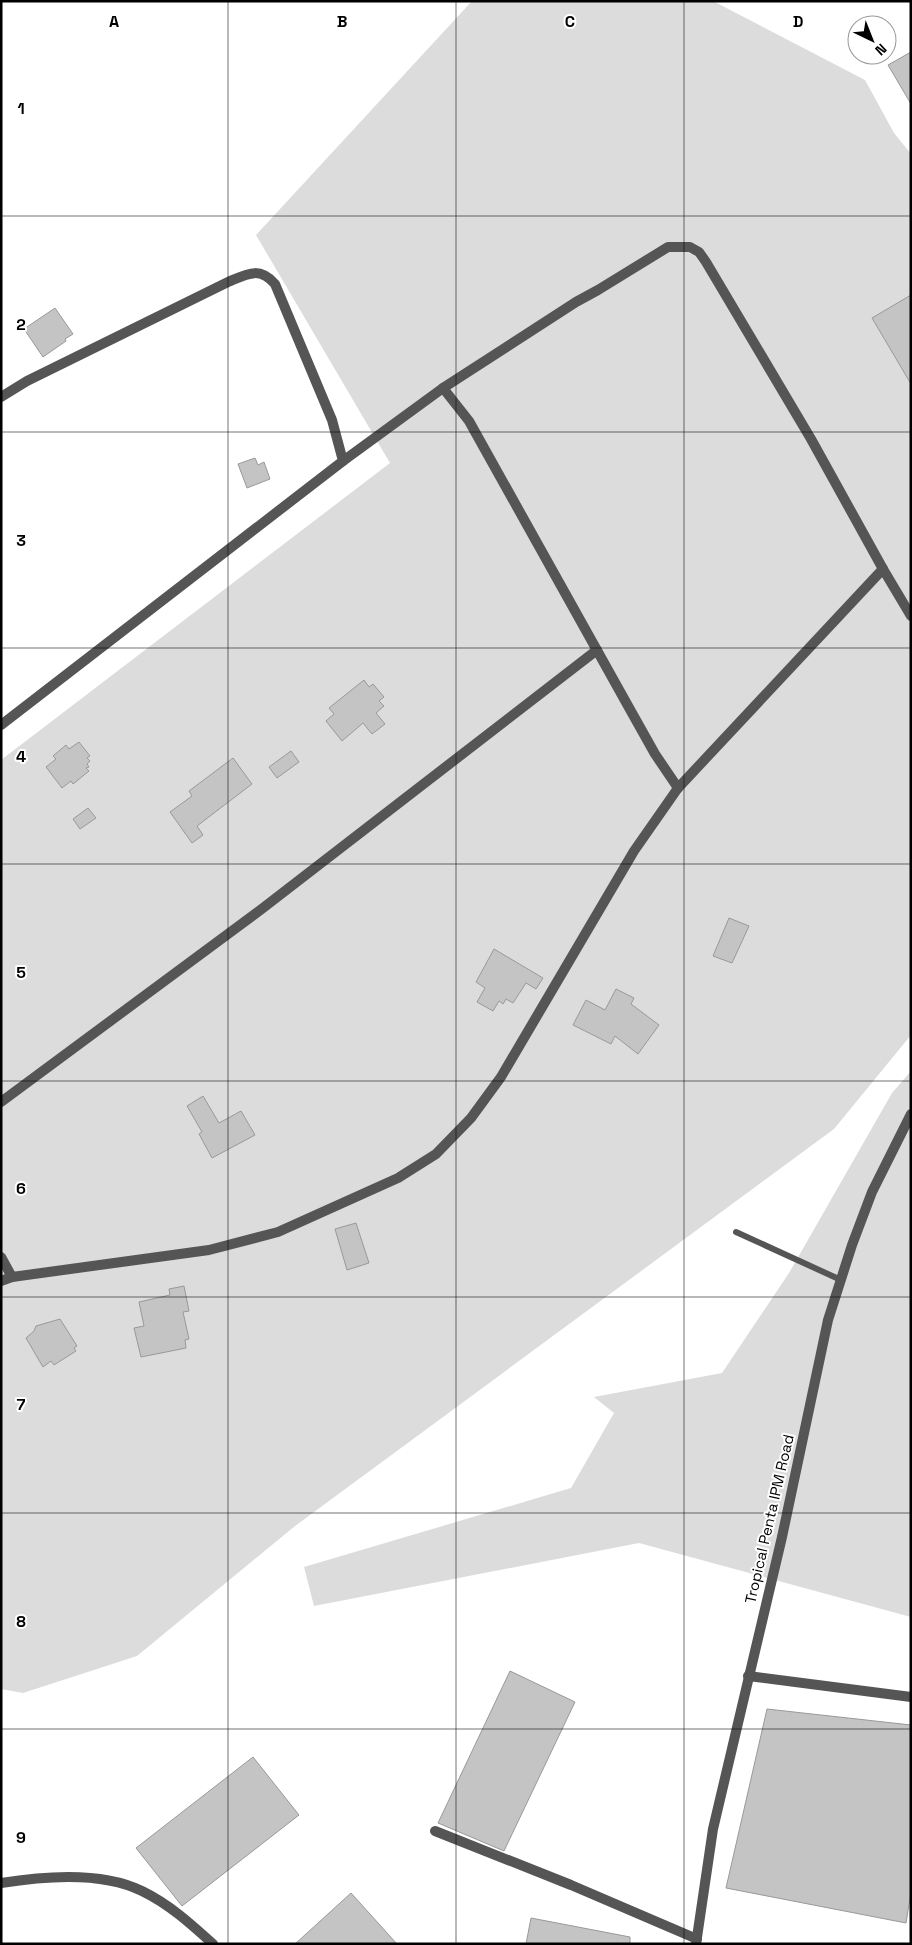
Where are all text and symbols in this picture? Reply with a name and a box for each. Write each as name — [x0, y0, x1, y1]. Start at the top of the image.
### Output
text: A — [109, 11, 119, 32]
text: B — [337, 11, 347, 32]
text: C — [565, 11, 575, 32]
text: D — [793, 11, 803, 32]
north arrow — [847, 15, 897, 65]
text: N — [871, 40, 890, 59]
text: 1 — [17, 98, 25, 119]
text: 2 — [16, 314, 26, 335]
text: 3 — [16, 530, 26, 551]
text: 4 — [16, 746, 26, 767]
text: 5 — [16, 962, 26, 983]
text: 6 — [16, 1178, 26, 1199]
text: 7 — [17, 1394, 26, 1415]
street label: Tropical Penta IPM Road — [740, 1433, 798, 1605]
text: 8 — [16, 1611, 26, 1632]
text: 9 — [16, 1827, 26, 1848]

